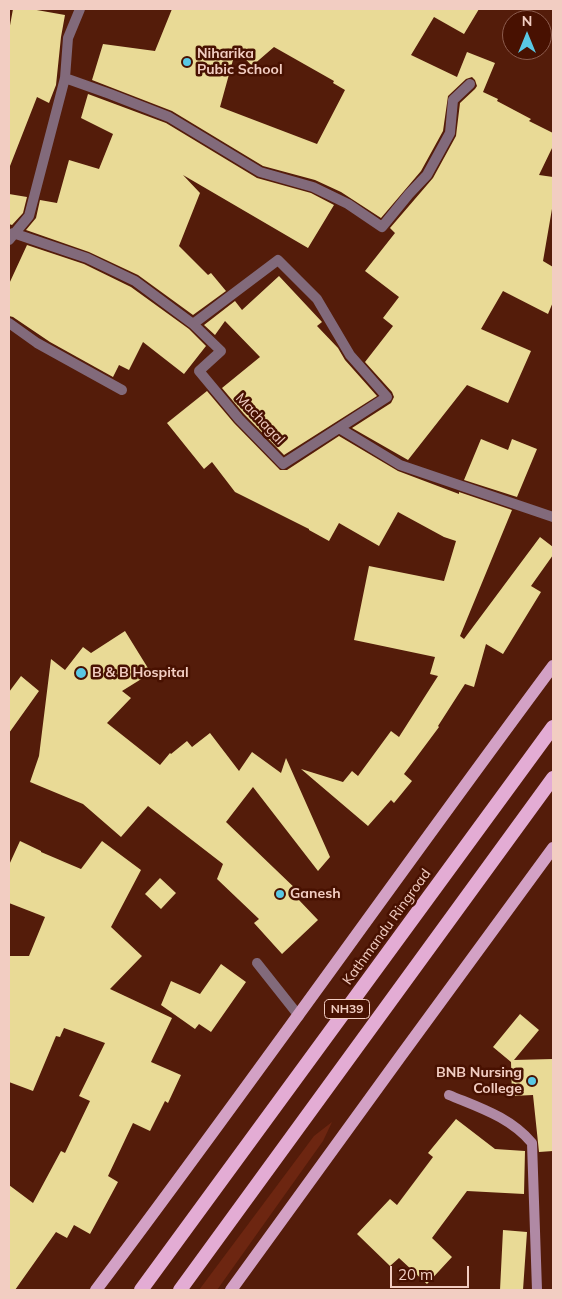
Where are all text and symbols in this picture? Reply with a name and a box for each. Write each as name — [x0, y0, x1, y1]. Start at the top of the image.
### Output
north arrow — [502, 10, 552, 60]
text: N — [522, 12, 532, 30]
place label: Niharika Pubic School — [197, 46, 283, 78]
marker: Niharika Pubic School — [181, 56, 193, 68]
street label: Machagal — [232, 390, 288, 448]
place label: B & B Hospital — [92, 665, 189, 681]
marker: B & B Hospital — [74, 666, 88, 680]
street label: Kathmandu Ringroad — [339, 866, 435, 988]
place label: Ganesh — [290, 886, 341, 902]
marker: Ganesh — [274, 888, 286, 900]
road number: NH39 — [324, 1000, 370, 1019]
place label: BNB Nursing College — [436, 1065, 522, 1098]
marker: BNB Nursing College — [526, 1075, 538, 1087]
scale bar — [392, 1256, 471, 1288]
text: 20 m — [398, 1265, 433, 1284]

